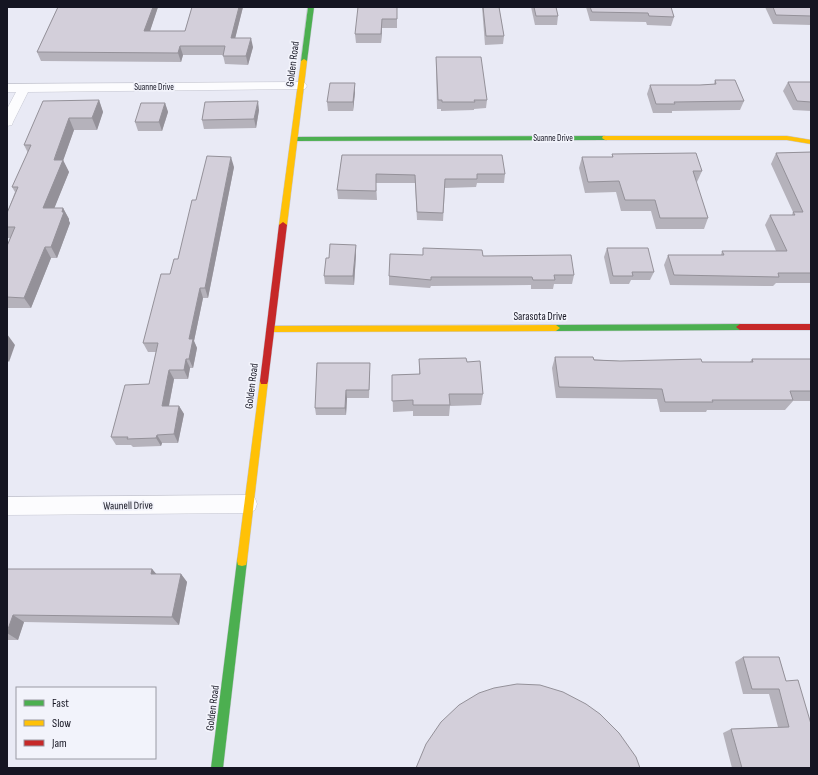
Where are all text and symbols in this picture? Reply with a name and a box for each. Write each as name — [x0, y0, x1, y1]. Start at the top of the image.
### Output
street label: Golden Road — [283, 40, 302, 88]
street label: Suanne Drive — [134, 82, 174, 93]
street label: Suanne Drive — [533, 133, 573, 144]
street label: Sarasota Drive — [513, 310, 567, 323]
street label: Golden Road — [242, 362, 261, 410]
street label: Waunell Drive — [103, 499, 153, 512]
street label: Golden Road — [203, 684, 222, 732]
legend — [16, 687, 156, 759]
text: Fast — [52, 696, 69, 711]
text: Slow — [52, 716, 71, 731]
text: Jam — [51, 736, 67, 751]

